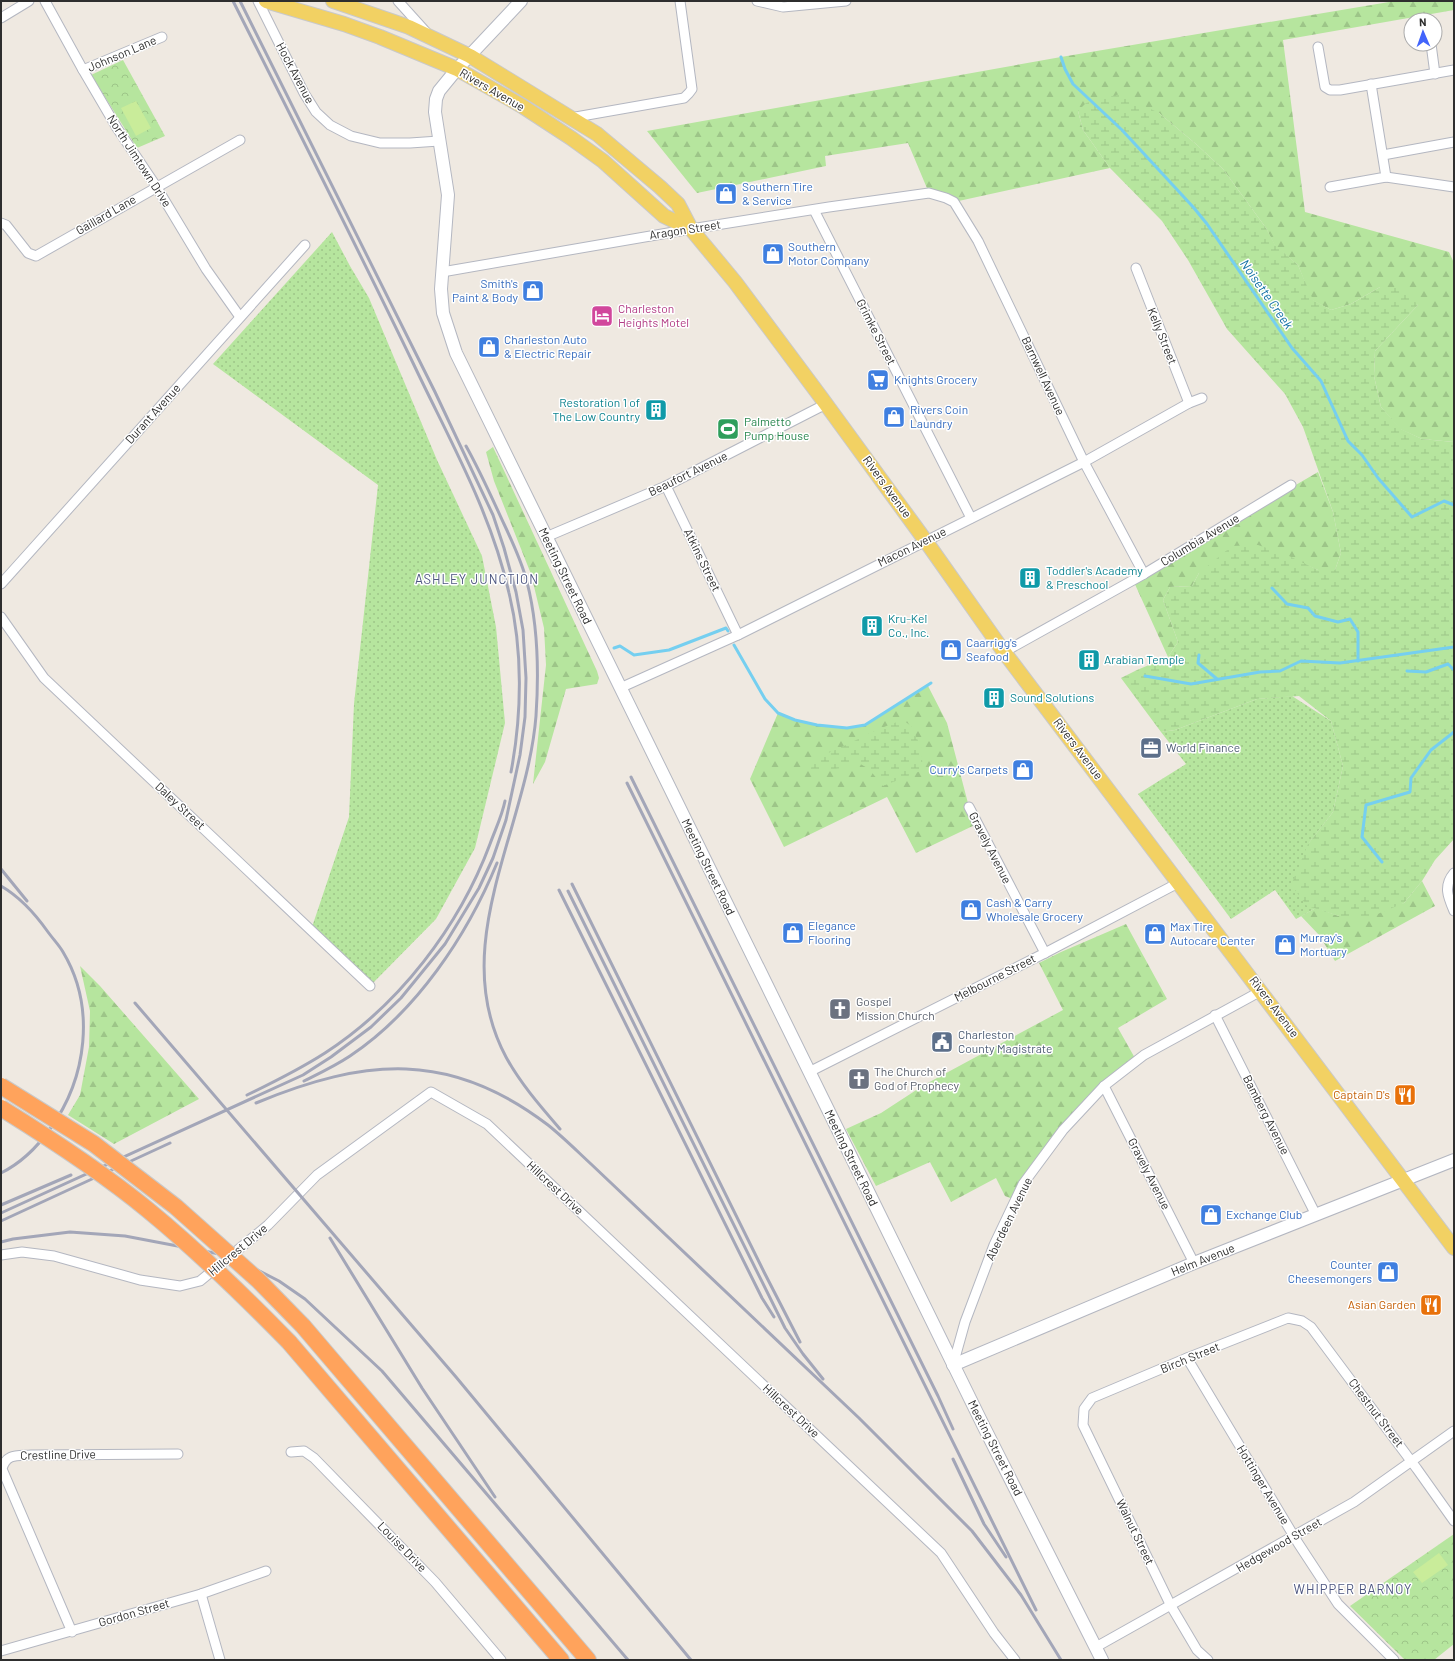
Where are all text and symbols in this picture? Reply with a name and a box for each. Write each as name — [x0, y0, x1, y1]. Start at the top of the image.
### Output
north arrow — [1403, 12, 1443, 52]
text: N — [1419, 15, 1427, 28]
street label: Johnson Lane — [85, 32, 158, 74]
street label: Hock Avenue — [274, 40, 318, 105]
street label: Rivers Avenue — [457, 65, 528, 113]
street label: North Jimtown Drive — [105, 112, 175, 209]
place label: Southern Tire & Service — [742, 179, 813, 207]
shop icon: Southern Tire & Service — [713, 181, 739, 207]
street label: Gaillard Lane — [73, 191, 138, 237]
street label: Aragon Street — [648, 216, 722, 242]
place label: Southern Motor Company — [788, 239, 869, 267]
shop icon: Southern Motor Company — [760, 241, 786, 267]
water label: Noisette Creek — [1237, 256, 1297, 333]
place label: Smith's Paint & Body — [452, 276, 518, 304]
shop icon: Smith's Paint & Body — [520, 278, 546, 304]
street label: Grimke Street — [854, 296, 899, 367]
place label: Charleston Heights Motel — [618, 301, 689, 329]
hotel icon: Charleston Heights Motel — [589, 303, 615, 329]
street label: Kelly Street — [1145, 305, 1181, 366]
place label: Charleston Auto & Electric Repair — [504, 332, 592, 360]
shop icon: Charleston Auto & Electric Repair — [476, 334, 502, 360]
street label: Barnwell Avenue — [1020, 334, 1068, 417]
supermarket icon: Knights Grocery — [865, 367, 891, 393]
place label: Knights Grocery — [894, 372, 978, 386]
street label: Durant Avenue — [122, 381, 183, 446]
place label: Restoration 1 of The Low Country — [553, 395, 640, 423]
building icon: Restoration 1 of The Low Country — [643, 397, 669, 423]
place label: Rivers Coin Laundry — [910, 402, 968, 430]
shop icon: Rivers Coin Laundry — [881, 404, 907, 430]
place label: Palmetto Pump House — [744, 414, 809, 442]
sports icon: Palmetto Pump House — [715, 416, 741, 442]
street label: Beaufort Avenue — [646, 448, 729, 498]
street label: Rivers Avenue — [861, 453, 915, 520]
street label: Columbia Avenue — [1158, 510, 1241, 568]
street label: Macon Avenue — [875, 523, 948, 569]
street label: Meeting Street Road — [536, 525, 595, 626]
street label: Atkins Street — [682, 526, 724, 593]
place label: Toddler's Academy & Preschool — [1046, 563, 1143, 591]
building icon: Toddler's Academy & Preschool — [1017, 565, 1043, 591]
district label: ASHLEY JUNCTION — [415, 571, 539, 587]
place label: Kru-Kel Co., Inc. — [888, 611, 929, 639]
building icon: Kru-Kel Co., Inc. — [859, 613, 885, 639]
place label: Caarrigg's Seafood — [966, 635, 1017, 663]
shop icon: Caarrigg's Seafood — [938, 637, 964, 663]
building icon: Arabian Temple — [1076, 647, 1102, 673]
place label: Arabian Temple — [1104, 652, 1184, 666]
building icon: Sound Solutions — [981, 685, 1007, 711]
place label: Sound Solutions — [1010, 690, 1094, 704]
street label: Rivers Avenue — [1051, 715, 1106, 782]
office icon: World Finance — [1138, 735, 1164, 761]
place label: World Finance — [1166, 740, 1240, 754]
shop icon: Curry's Carpets — [1010, 757, 1036, 783]
place label: Curry's Carpets — [930, 762, 1008, 776]
street label: Daley Street — [153, 779, 209, 832]
street label: Gravely Avenue — [967, 809, 1015, 886]
street label: Meeting Street Road — [679, 816, 738, 917]
place label: Cash & Carry Wholesale Grocery — [986, 895, 1083, 923]
shop icon: Cash & Carry Wholesale Grocery — [958, 897, 984, 923]
place label: Elegance Flooring — [808, 918, 856, 946]
place label: Max Tire Autocare Center — [1170, 919, 1256, 947]
shop icon: Elegance Flooring — [780, 920, 806, 946]
shop icon: Max Tire Autocare Center — [1142, 921, 1168, 947]
place label: Murray's Mortuary — [1300, 930, 1347, 958]
shop icon: Murray's Mortuary — [1272, 932, 1298, 958]
street label: Melbourne Street — [951, 951, 1038, 1004]
street label: Rivers Avenue — [1247, 973, 1302, 1040]
place label: Gospel Mission Church — [856, 994, 935, 1022]
church icon: Gospel Mission Church — [827, 996, 853, 1022]
place label: Charleston County Magistrate — [958, 1027, 1052, 1055]
public building icon: Charleston County Magistrate — [929, 1029, 955, 1055]
place label: The Church of God of Prophecy — [874, 1064, 960, 1092]
church icon: The Church of God of Prophecy — [846, 1066, 872, 1092]
street label: Bamberg Avenue — [1241, 1072, 1293, 1157]
restaurant icon: Captain D's — [1392, 1082, 1418, 1108]
place label: Captain D's — [1333, 1087, 1390, 1101]
street label: Meeting Street Road — [822, 1107, 881, 1208]
street label: Gravely Avenue — [1126, 1135, 1174, 1212]
street label: Hillcrest Drive — [524, 1157, 587, 1217]
street label: Aberdeen Avenue — [982, 1175, 1034, 1262]
shop icon: Exchange Club — [1198, 1202, 1224, 1228]
place label: Exchange Club — [1226, 1207, 1302, 1221]
street label: Hillcrest Drive — [205, 1221, 270, 1278]
street label: Helm Avenue — [1169, 1240, 1237, 1278]
place label: Counter Cheesemongers — [1288, 1257, 1373, 1285]
shop icon: Counter Cheesemongers — [1375, 1259, 1401, 1285]
restaurant icon: Asian Garden — [1418, 1292, 1444, 1318]
place label: Asian Garden — [1348, 1297, 1416, 1311]
street label: Birch Street — [1158, 1339, 1221, 1375]
street label: Chestnut Street — [1346, 1375, 1407, 1450]
street label: Hillcrest Drive — [760, 1380, 823, 1440]
street label: Meeting Street Road — [966, 1397, 1026, 1498]
street label: Hottinger Avenue — [1235, 1442, 1293, 1527]
street label: Crestline Drive — [20, 1446, 96, 1462]
street label: Walnut Street — [1114, 1496, 1158, 1567]
street label: Hedgewood Street — [1233, 1514, 1324, 1574]
street label: Louise Drive — [375, 1518, 430, 1574]
district label: WHIPPER BARNOY — [1294, 1581, 1412, 1597]
street label: Gordon Street — [97, 1595, 171, 1629]

